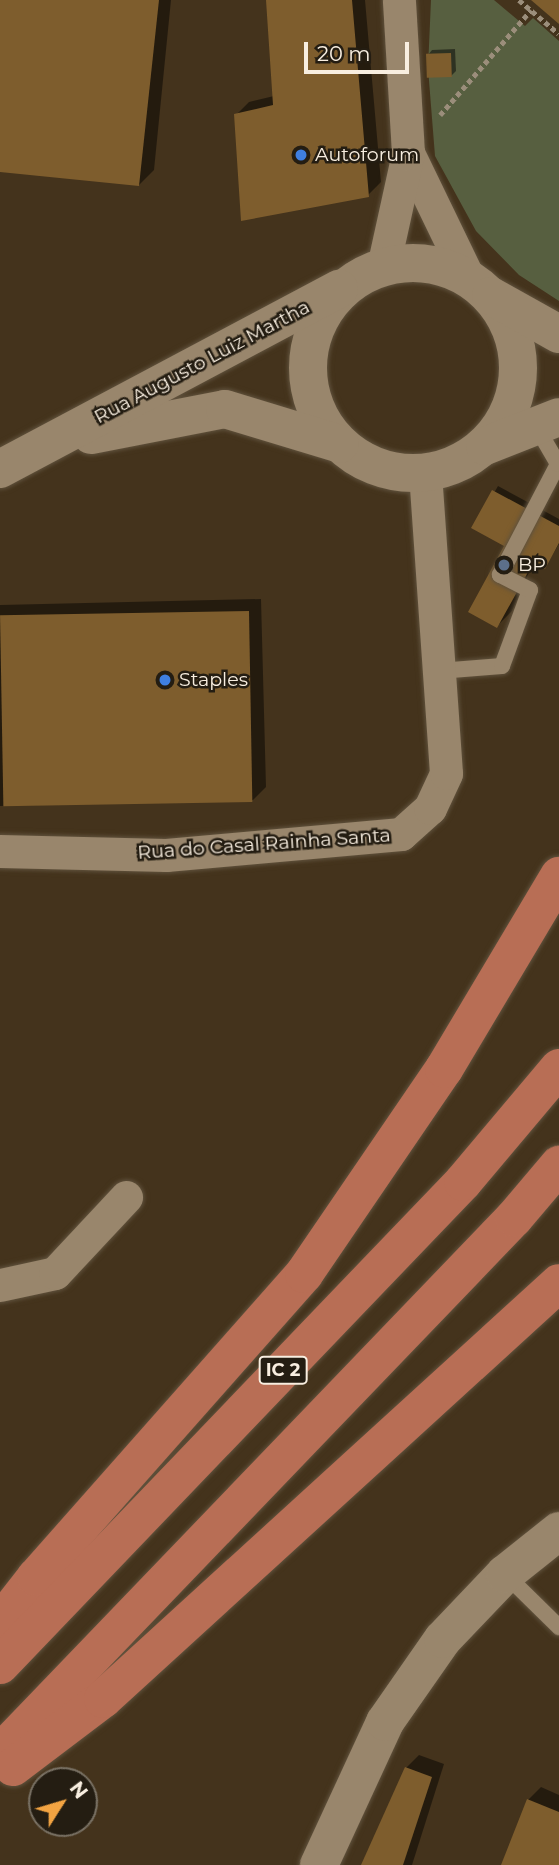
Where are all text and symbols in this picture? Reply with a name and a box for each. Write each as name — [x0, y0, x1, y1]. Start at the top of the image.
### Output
scale bar — [307, 28, 412, 72]
text: 20 m — [317, 41, 371, 66]
place label: Autoforum — [315, 144, 419, 166]
marker: Autoforum — [293, 147, 309, 163]
street label: Rua Augusto Luiz Martha — [90, 295, 314, 429]
place label: BP — [518, 554, 546, 576]
marker: BP — [496, 557, 512, 573]
place label: Staples — [179, 669, 248, 691]
marker: Staples — [157, 672, 173, 688]
street label: Rua do Casal Rainha Santa — [137, 824, 391, 864]
road number: IC 2 — [258, 1356, 308, 1385]
north arrow — [28, 1767, 98, 1837]
text: N — [65, 1777, 92, 1803]

